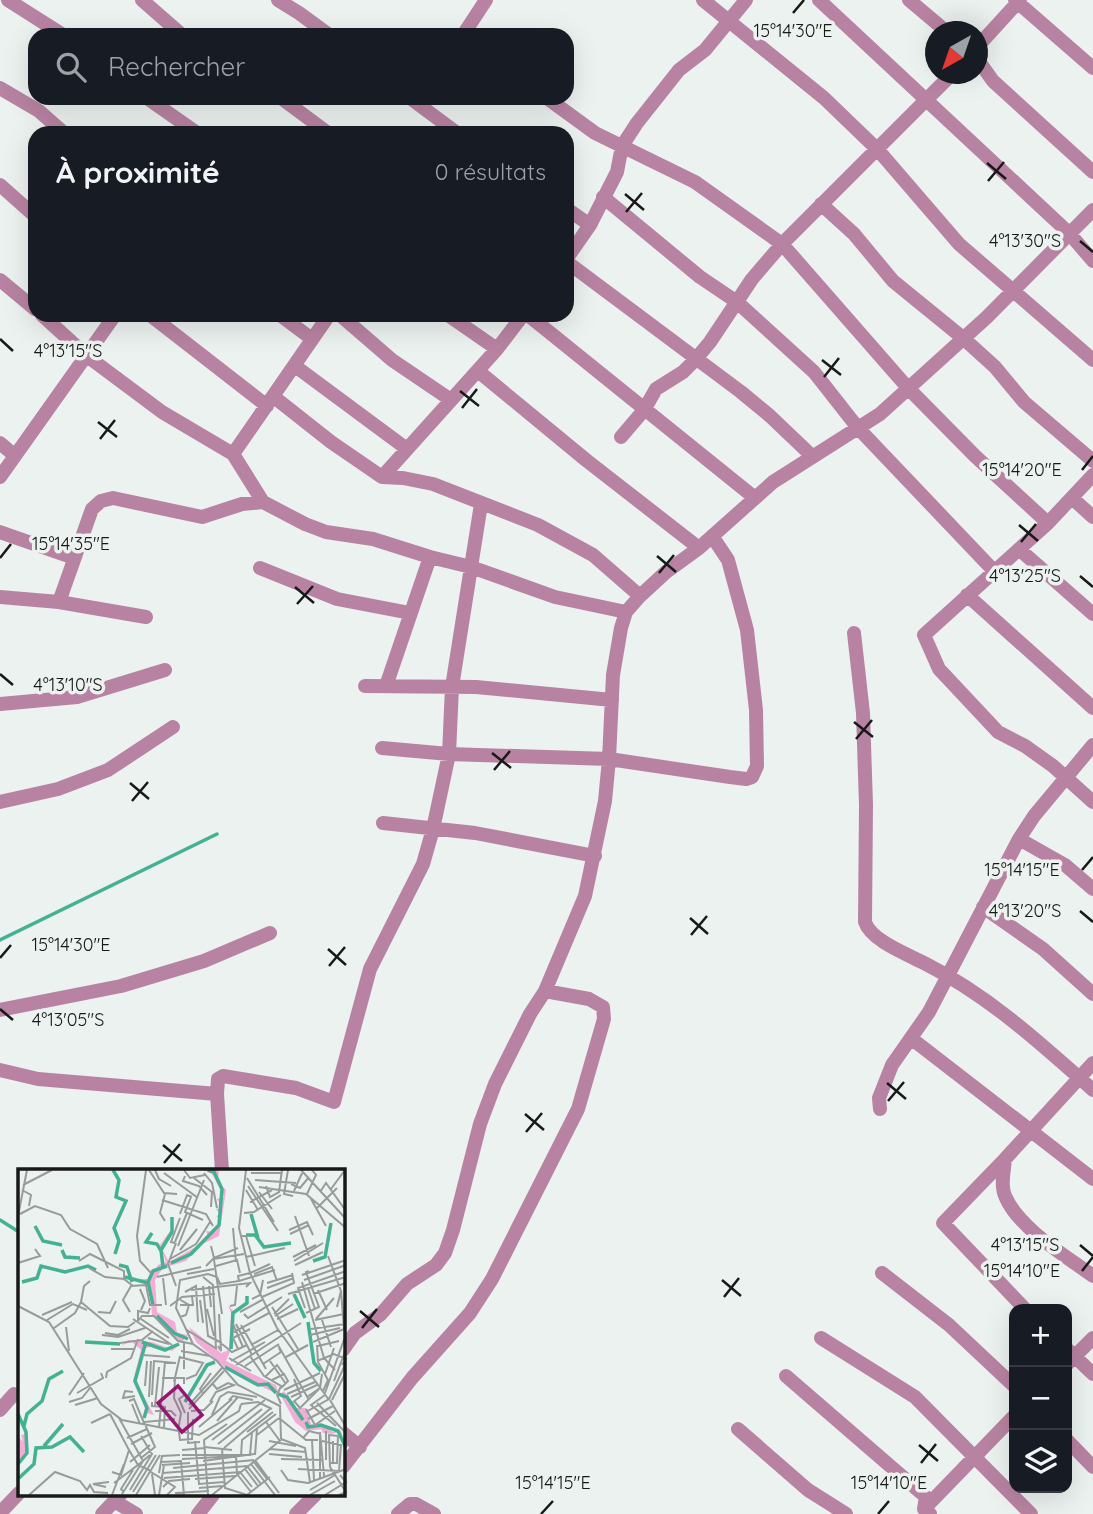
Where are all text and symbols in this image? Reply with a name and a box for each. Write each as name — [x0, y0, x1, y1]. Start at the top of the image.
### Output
text: 15°14'30"E — [753, 19, 833, 42]
north arrow — [925, 21, 988, 84]
search box — [28, 28, 574, 105]
icon: search — [52, 48, 90, 86]
text: Rechercher — [108, 50, 245, 83]
text: À proximité — [56, 153, 220, 191]
text: 0 résultats — [435, 157, 546, 186]
text: 4°13'30"S — [989, 229, 1061, 252]
text: 4°13'15"S — [34, 339, 102, 362]
text: 15°14'20"E — [982, 458, 1062, 481]
text: 15°14'35"E — [32, 532, 110, 555]
text: 4°13'25"S — [989, 564, 1061, 587]
text: 4°13'10"S — [33, 673, 103, 696]
text: 15°14'15"E — [984, 858, 1060, 881]
text: 4°13'20"S — [989, 899, 1061, 922]
text: 15°14'30"E — [31, 933, 111, 956]
text: 4°13'05"S — [32, 1008, 104, 1031]
inset map — [18, 1169, 345, 1496]
text: 4°13'15"S — [991, 1233, 1059, 1256]
text: 15°14'10"E — [984, 1259, 1060, 1282]
map controls — [1009, 1304, 1072, 1493]
button: + — [1009, 1304, 1072, 1367]
button: − — [1009, 1367, 1072, 1430]
button: layers — [1009, 1430, 1072, 1493]
text: 15°14'15"E — [515, 1471, 591, 1494]
text: 15°14'10"E — [851, 1471, 927, 1494]

